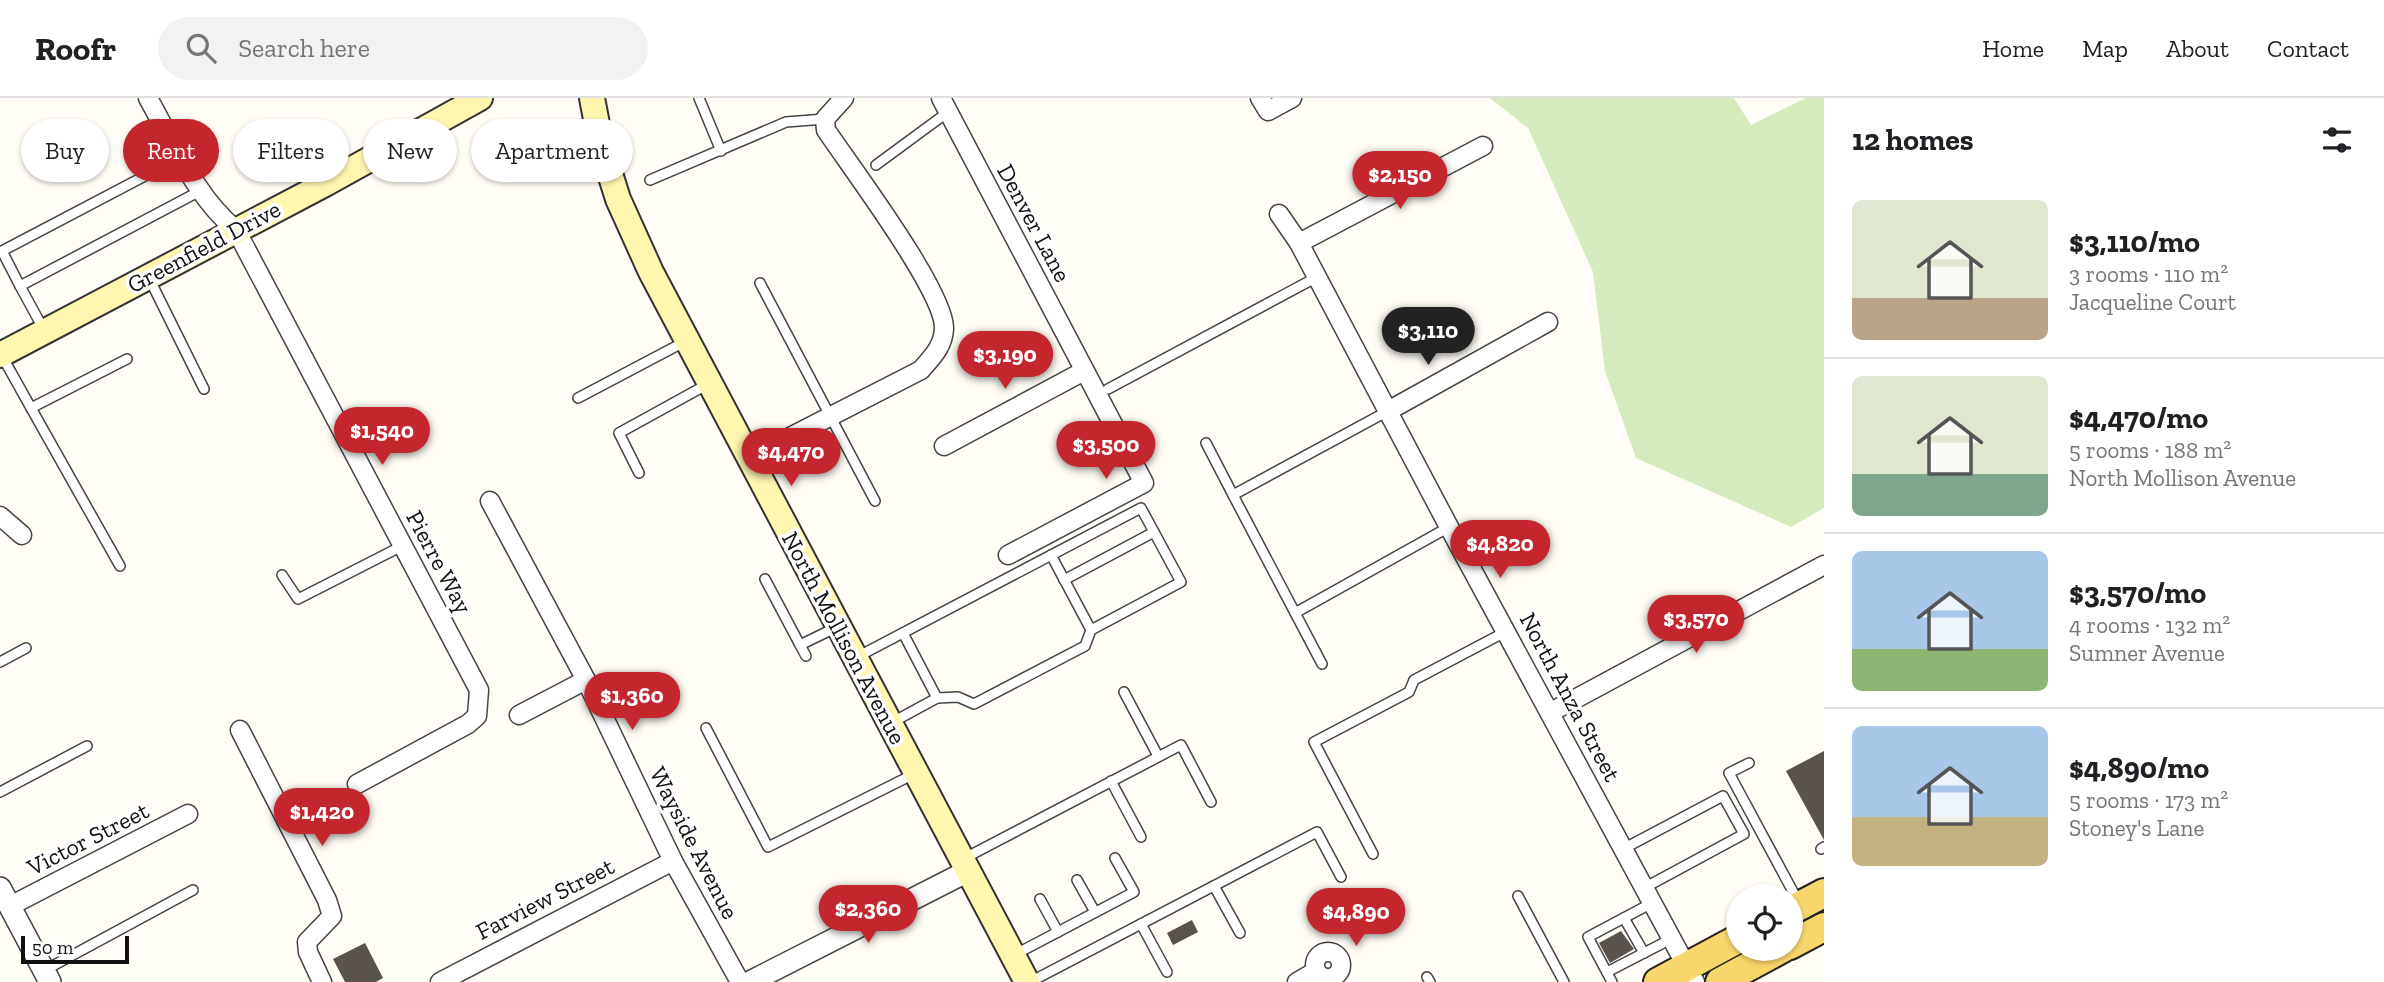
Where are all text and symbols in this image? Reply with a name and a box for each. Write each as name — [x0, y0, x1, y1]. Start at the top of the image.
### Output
search box — [158, 17, 648, 80]
text: Roofr — [35, 29, 116, 68]
icon: search — [182, 29, 220, 67]
text: Search here — [238, 32, 370, 64]
text: Home — [1982, 34, 2044, 63]
text: Map — [2082, 34, 2128, 63]
text: About — [2166, 34, 2229, 63]
text: Contact — [2267, 34, 2349, 63]
chip: Buy — [21, 119, 109, 182]
chip: Rent — [123, 119, 219, 182]
chip: Filters — [233, 119, 349, 182]
chip: New — [363, 119, 457, 182]
chip: Apartment — [471, 119, 633, 182]
icon: filters — [2318, 121, 2356, 159]
text: 12 homes — [1852, 122, 1974, 158]
pin: $2,150 — [1343, 152, 1457, 211]
street label: Denver Lane — [991, 159, 1078, 287]
text: $2,150 — [1368, 160, 1432, 188]
street label: Greenfield Drive — [122, 194, 285, 299]
text: $3,110/mo — [2069, 224, 2200, 260]
icon: home — [1908, 228, 1992, 312]
text: 3 rooms · 110 m² — [2069, 260, 2228, 288]
text: Jacqueline Court — [2069, 288, 2236, 316]
pin: $3,110 — [1371, 308, 1485, 367]
text: $3,110 — [1398, 316, 1458, 344]
pin: $3,190 — [948, 331, 1062, 391]
text: $3,190 — [973, 340, 1037, 368]
text: $4,470/mo — [2069, 400, 2208, 436]
icon: home — [1908, 404, 1992, 488]
pin: $1,540 — [325, 408, 439, 467]
text: $1,540 — [350, 416, 414, 444]
pin: $3,500 — [1049, 422, 1163, 481]
pin: $4,470 — [734, 428, 848, 488]
text: $3,500 — [1072, 430, 1140, 458]
text: 5 rooms · 188 m² — [2069, 436, 2231, 464]
text: $4,470 — [758, 437, 824, 465]
text: North Mollison Avenue — [2069, 464, 2296, 492]
street label: Pierre Way — [400, 505, 479, 619]
pin: $4,820 — [1443, 520, 1557, 580]
street label: North Mollison Avenue — [776, 526, 913, 749]
text: $4,820 — [1466, 529, 1534, 557]
text: $3,570/mo — [2069, 575, 2206, 611]
icon: home — [1908, 579, 1992, 663]
pin: $3,570 — [1639, 596, 1753, 655]
text: $3,570 — [1663, 604, 1729, 632]
street label: North Anza Street — [1514, 607, 1627, 786]
text: 4 rooms · 132 m² — [2069, 611, 2230, 639]
text: Sumner Avenue — [2069, 639, 2225, 667]
pin: $1,360 — [575, 672, 689, 732]
text: $1,360 — [600, 681, 664, 709]
text: $4,890/mo — [2069, 750, 2209, 786]
icon: home — [1908, 754, 1992, 838]
street label: Wayside Avenue — [644, 762, 745, 924]
text: 5 rooms · 173 m² — [2069, 786, 2228, 814]
pin: $1,420 — [265, 788, 379, 848]
street label: Victor Street — [21, 796, 153, 882]
text: $1,420 — [290, 797, 354, 825]
text: Stoney's Lane — [2069, 814, 2204, 842]
street label: Farview Street — [471, 851, 619, 946]
map controls — [1726, 884, 1803, 961]
button: locate — [1726, 884, 1803, 961]
pin: $2,360 — [811, 886, 925, 945]
pin: $4,890 — [1299, 888, 1413, 948]
text: $2,360 — [835, 894, 901, 922]
text: $4,890 — [1322, 897, 1390, 925]
scale bar — [21, 933, 130, 965]
text: 50 m — [32, 936, 73, 959]

